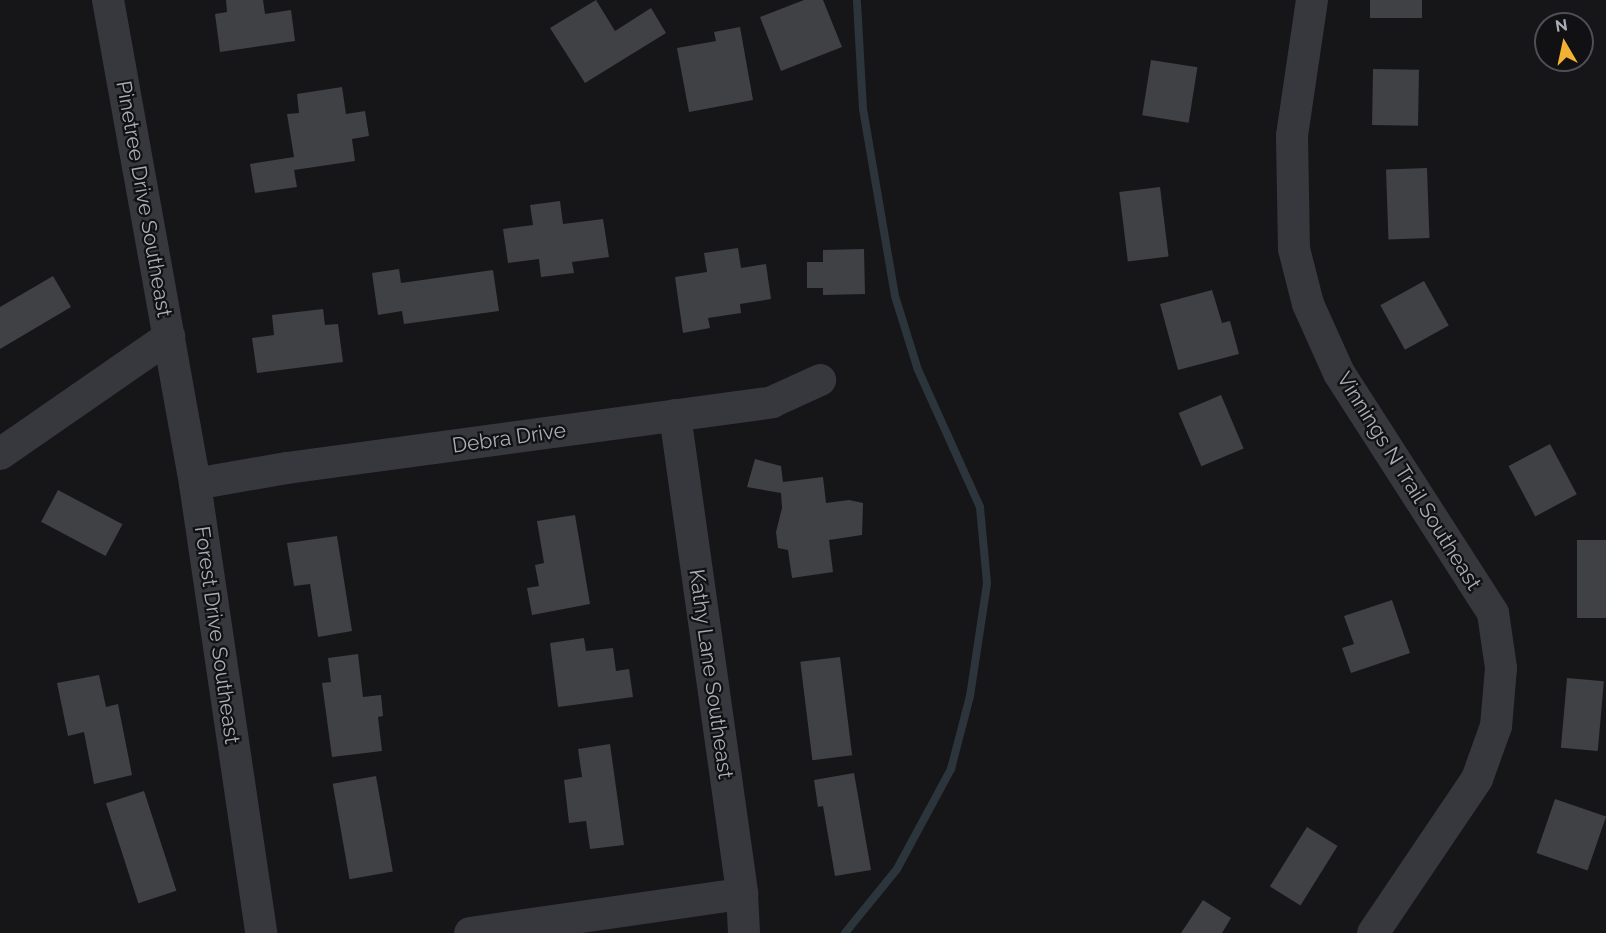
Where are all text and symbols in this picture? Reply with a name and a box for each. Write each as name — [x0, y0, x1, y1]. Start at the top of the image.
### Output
north arrow — [1534, 12, 1594, 72]
text: N — [1554, 15, 1569, 36]
street label: Pinetree Drive Southeast — [111, 79, 177, 319]
street label: Vinnings N Trail Southeast — [1331, 367, 1487, 595]
street label: Debra Drive — [451, 418, 567, 458]
street label: Forest Drive Southeast — [189, 525, 245, 745]
street label: Kathy Lane Southeast — [684, 567, 738, 781]

